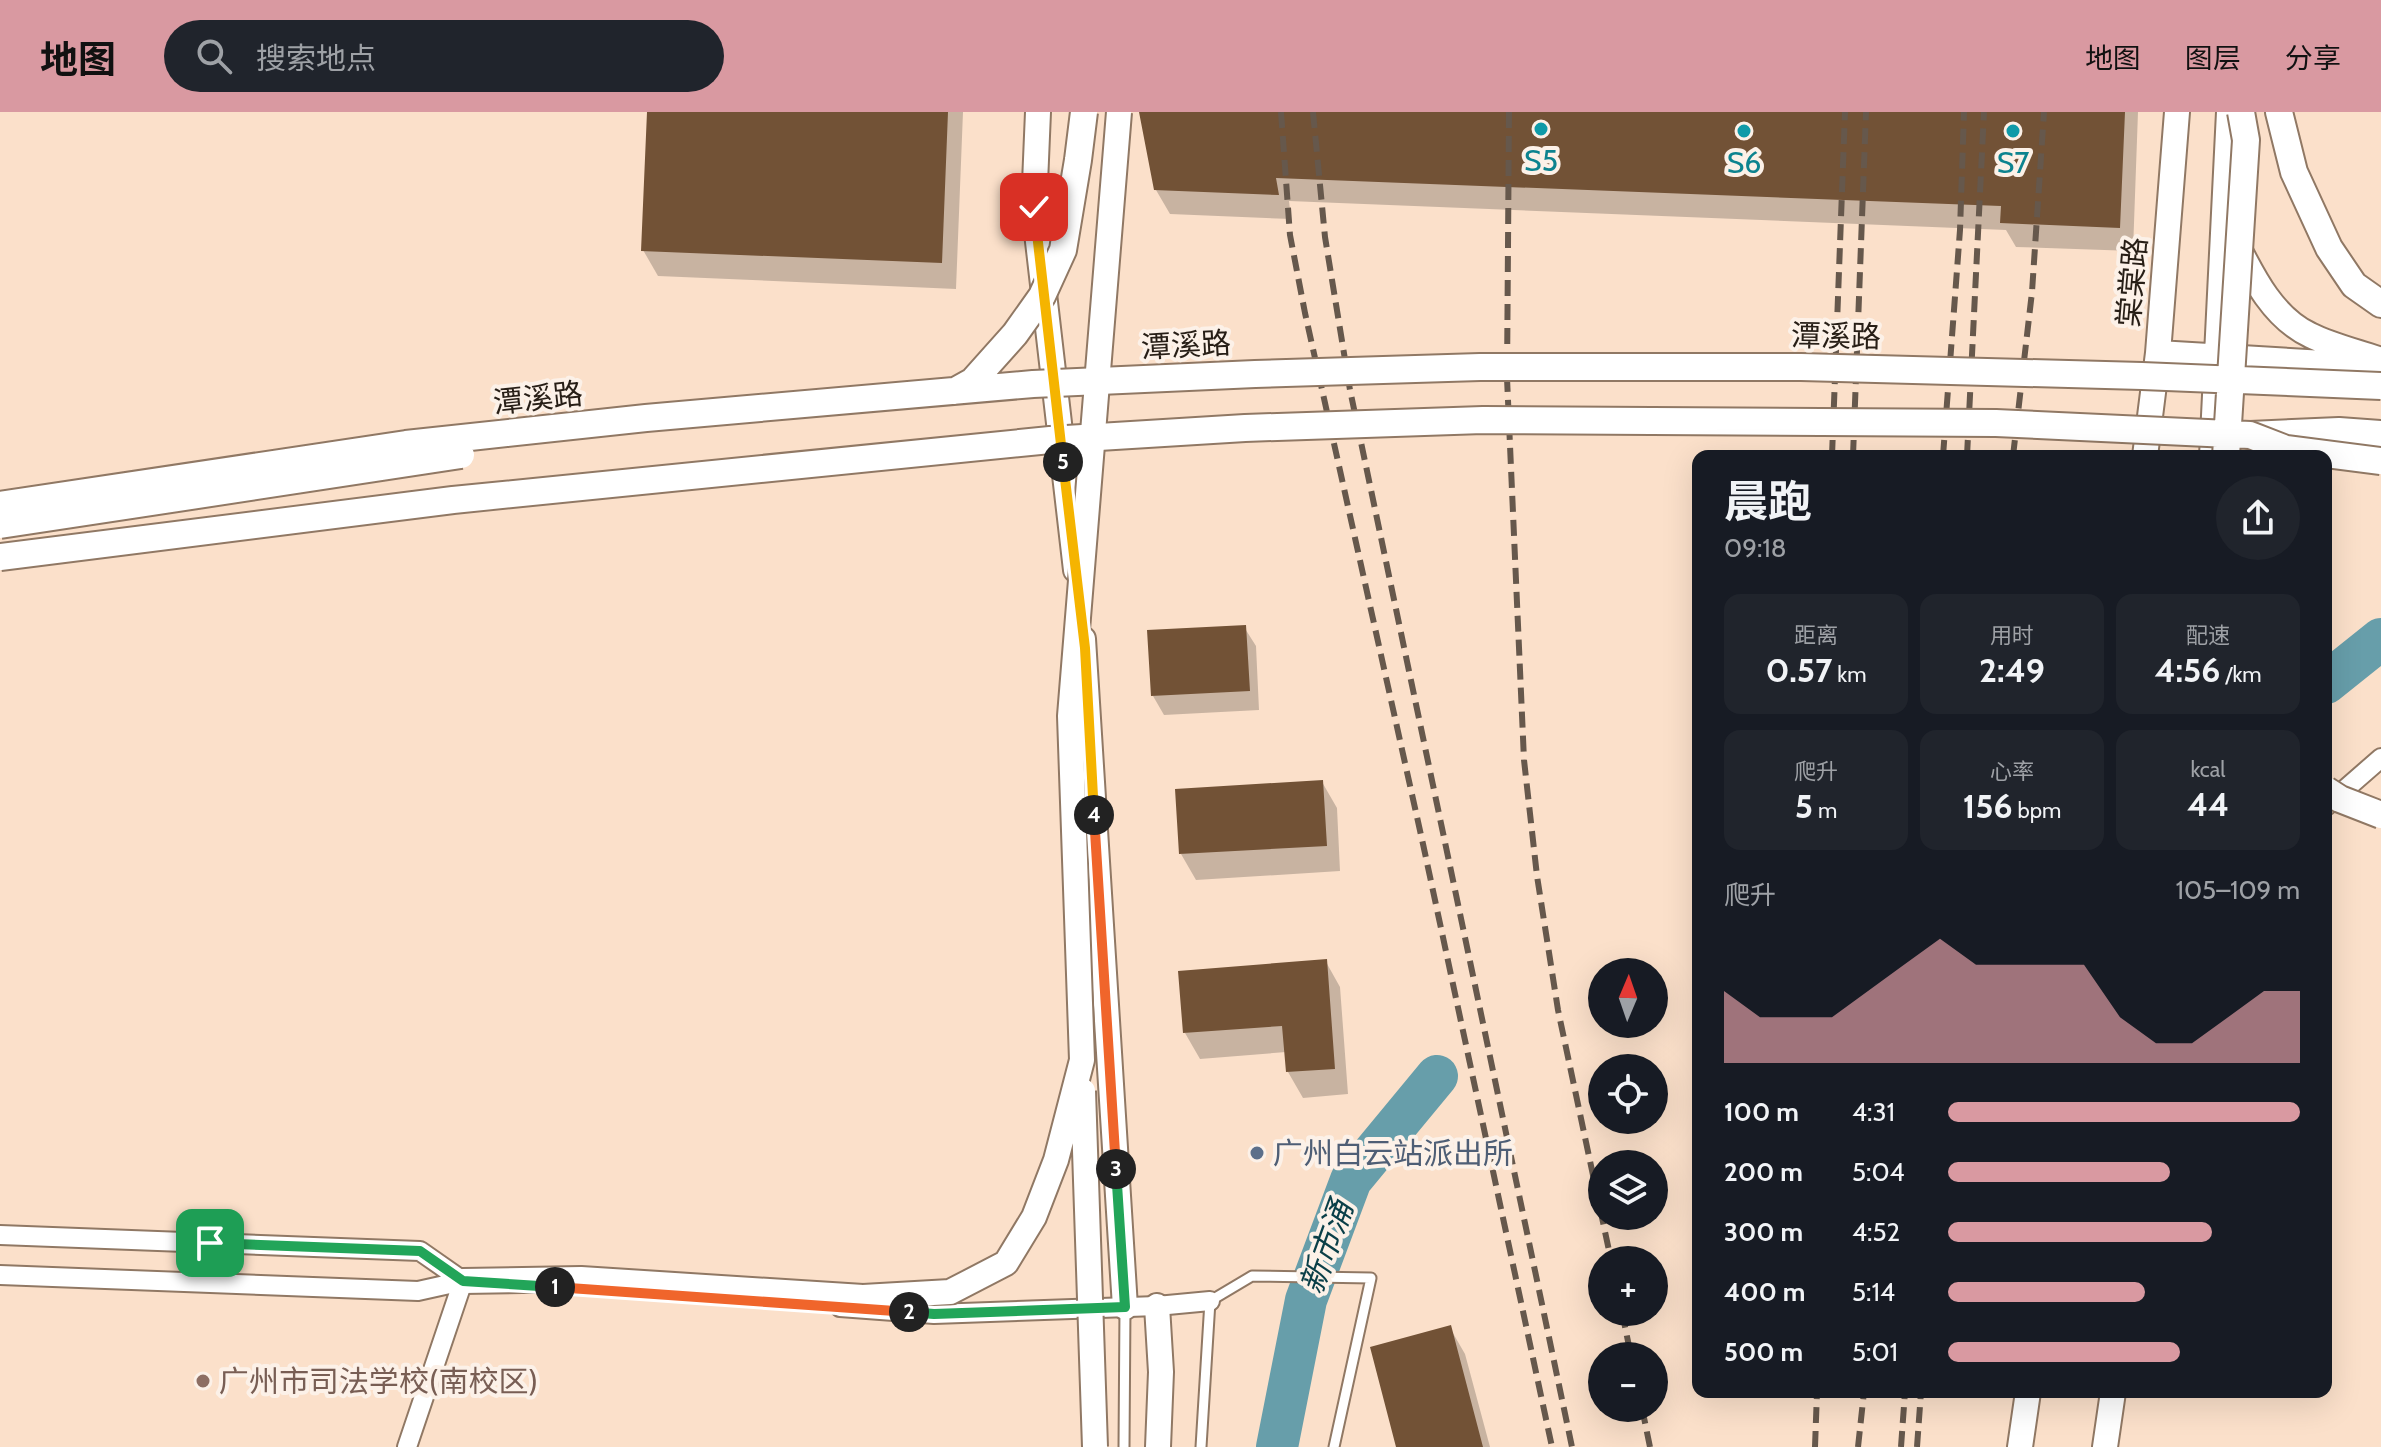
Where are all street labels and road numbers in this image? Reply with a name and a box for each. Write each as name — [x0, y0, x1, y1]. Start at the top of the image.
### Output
street label: 棠棠路 — [2110, 236, 2154, 328]
street label: 潭溪路 — [1791, 317, 1881, 355]
street label: 潭溪路 — [1140, 324, 1232, 366]
street label: 潭溪路 — [491, 375, 585, 421]

